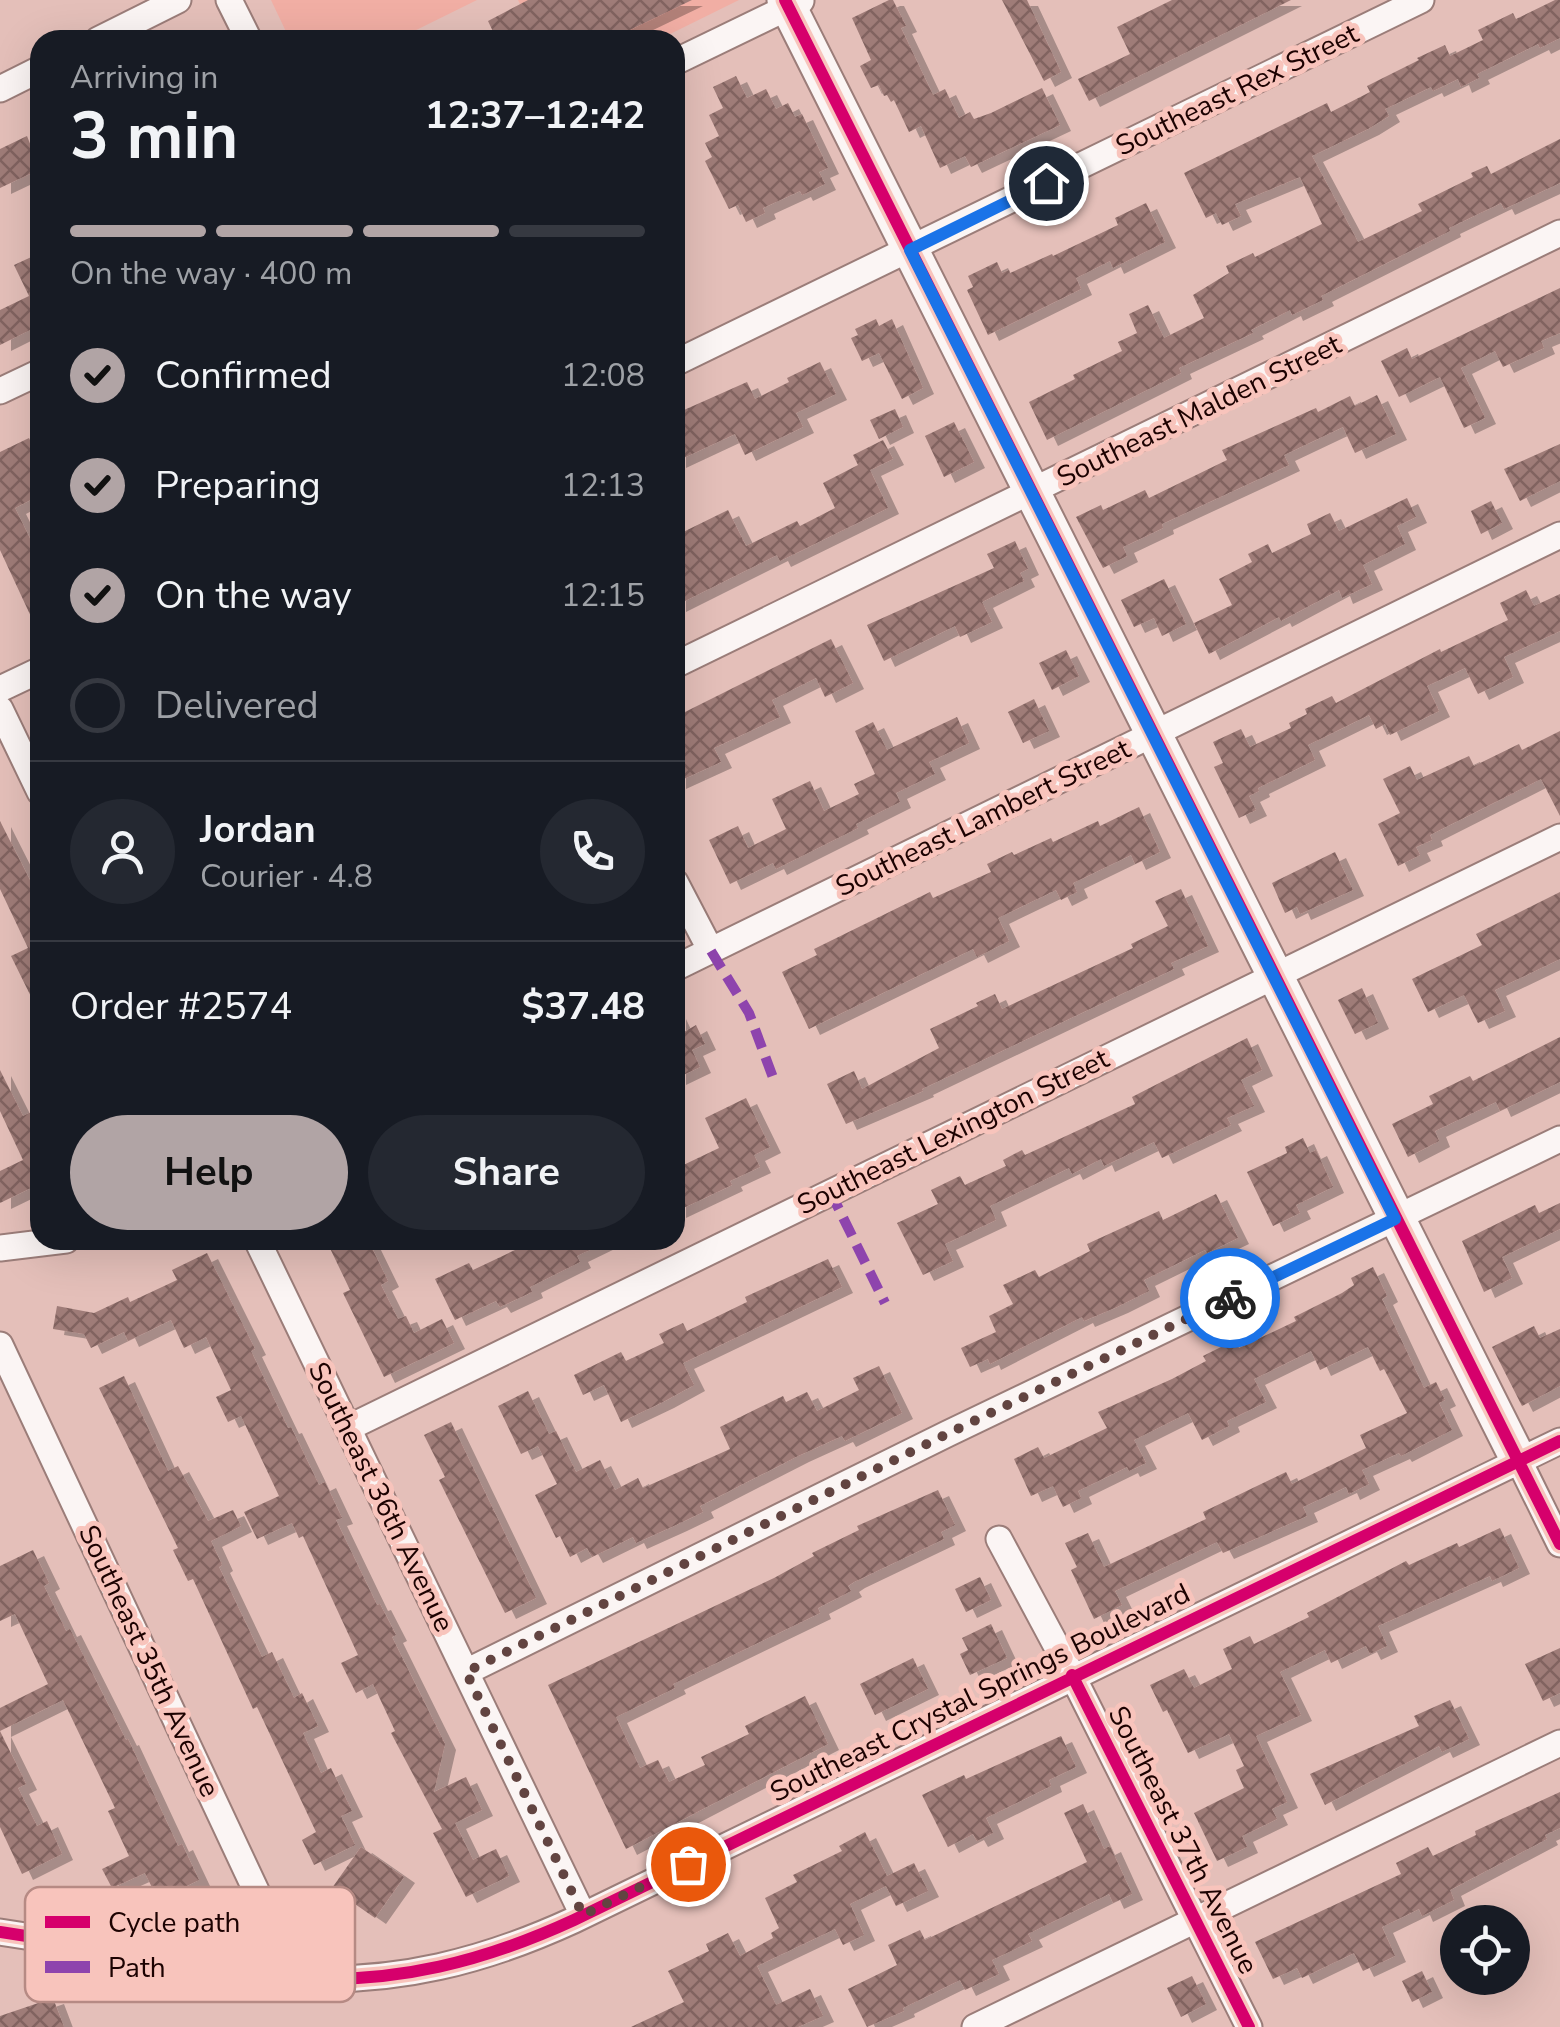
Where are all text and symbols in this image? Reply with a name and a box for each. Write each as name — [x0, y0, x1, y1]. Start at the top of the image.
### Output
street label: Southeast Rex Street — [1109, 15, 1365, 165]
text: Arriving in — [70, 56, 218, 99]
text: 12:37–12:42 — [425, 90, 645, 141]
text: 3 min — [70, 92, 238, 181]
pin — [1004, 141, 1089, 226]
icon: home — [1019, 156, 1074, 211]
text: On the way · 400 m — [70, 252, 352, 295]
street label: Southeast Malden Street — [1051, 325, 1348, 496]
icon: check — [70, 348, 125, 403]
text: Confirmed — [155, 350, 332, 401]
text: 12:08 — [561, 354, 645, 397]
icon: check — [70, 458, 125, 513]
text: Preparing — [155, 460, 321, 511]
text: 12:13 — [561, 464, 645, 507]
icon: check — [70, 568, 125, 623]
text: On the way — [155, 570, 351, 621]
text: 12:15 — [561, 574, 645, 617]
text: Delivered — [155, 680, 319, 731]
street label: Southeast Lambert Street — [829, 730, 1137, 906]
button: person — [70, 799, 175, 904]
button: phone — [540, 799, 645, 904]
text: Jordan — [200, 804, 316, 855]
text: Courier · 4.8 — [200, 855, 373, 898]
text: Order #2574 — [70, 981, 292, 1032]
text: $37.48 — [522, 981, 645, 1032]
street label: Southeast Lexington Street — [791, 1040, 1115, 1224]
button: Help — [70, 1115, 348, 1230]
button: Share — [368, 1115, 645, 1230]
courier — [1180, 1248, 1280, 1348]
icon: bike — [1203, 1271, 1258, 1326]
street label: Southeast 36th Avenue — [299, 1356, 463, 1638]
street label: Southeast 35th Avenue — [69, 1519, 229, 1803]
street label: Southeast Crystal Springs Boulevard — [764, 1574, 1196, 1812]
street label: Southeast 37th Avenue — [1099, 1699, 1267, 1981]
pin — [646, 1822, 731, 1907]
icon: bag — [661, 1837, 716, 1892]
legend — [25, 1887, 355, 2002]
text: Cycle path — [108, 1904, 240, 1942]
map controls — [1440, 1905, 1530, 1995]
button: locate — [1440, 1905, 1530, 1995]
text: Path — [108, 1949, 166, 1987]

